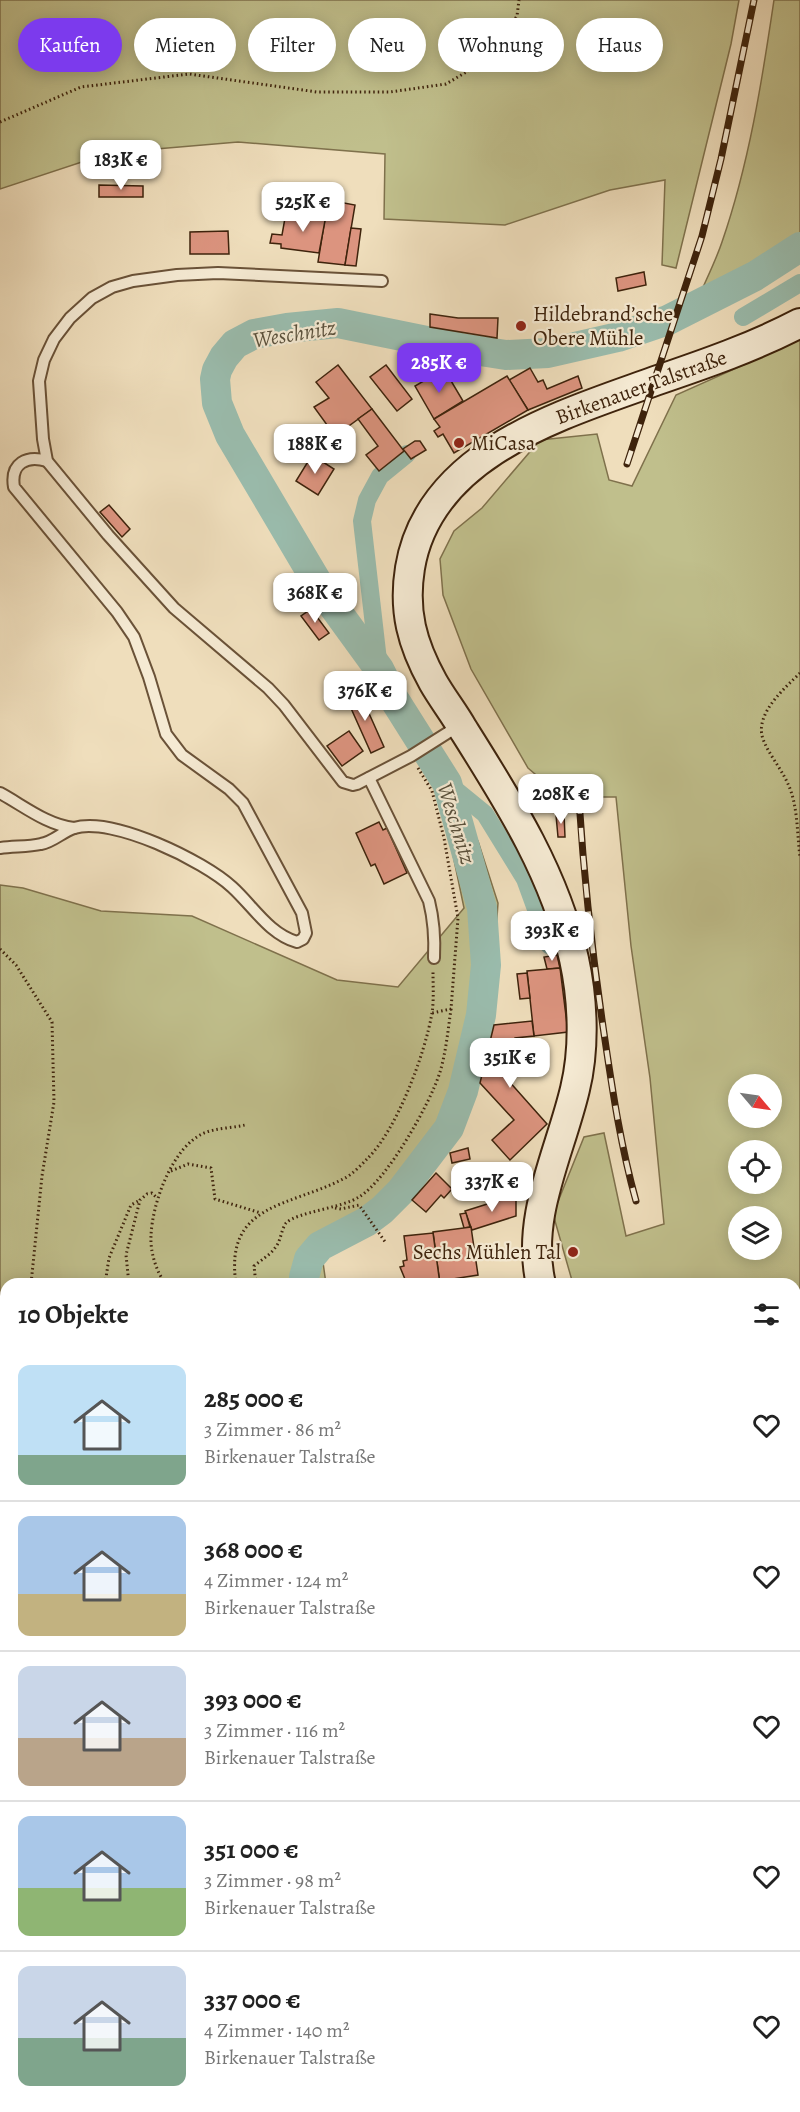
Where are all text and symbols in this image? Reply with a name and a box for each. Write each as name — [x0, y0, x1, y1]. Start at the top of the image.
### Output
chip: Kaufen — [18, 18, 122, 72]
chip: Mieten — [134, 18, 236, 72]
chip: Filter — [248, 18, 336, 72]
chip: Neu — [348, 18, 426, 72]
chip: Wohnung — [438, 18, 564, 72]
chip: Haus — [576, 18, 663, 72]
pin: 183K € — [72, 140, 170, 191]
text: 183K € — [94, 146, 148, 173]
pin: 525K € — [254, 182, 352, 233]
text: 525K € — [276, 188, 330, 215]
place label: Hildebrand’sche Obere Mühle — [533, 300, 673, 352]
water label: Weschnitz — [251, 313, 338, 355]
marker: Hildebrand’sche Obere Mühle — [514, 319, 528, 333]
pin: 285K € — [390, 343, 488, 394]
street label: Birkenauer Talstraße — [552, 343, 730, 431]
text: 285K € — [411, 349, 467, 376]
pin: 188K € — [266, 424, 364, 475]
place label: MiCasa — [471, 429, 536, 457]
text: 188K € — [288, 430, 342, 457]
marker: MiCasa — [452, 436, 466, 450]
pin: 368K € — [266, 573, 364, 624]
text: 368K € — [287, 579, 343, 606]
pin: 376K € — [316, 671, 414, 722]
text: 376K € — [338, 677, 392, 704]
pin: 208K € — [512, 774, 610, 825]
water label: Weschnitz — [429, 779, 483, 868]
text: 208K € — [532, 780, 590, 807]
pin: 393K € — [503, 911, 601, 962]
text: 393K € — [525, 917, 579, 944]
pin: 351K € — [461, 1038, 559, 1089]
text: 351K € — [484, 1044, 536, 1071]
north arrow — [728, 1074, 782, 1128]
map controls — [728, 1074, 782, 1260]
button: locate — [728, 1140, 782, 1194]
pin: 337K € — [443, 1162, 541, 1213]
text: 337K € — [465, 1168, 519, 1195]
button: layers — [728, 1206, 782, 1260]
place label: Sechs Mühlen Tal — [413, 1238, 561, 1266]
marker: Sechs Mühlen Tal — [566, 1245, 580, 1259]
text: 10 Objekte — [18, 1297, 129, 1332]
icon: filters — [750, 1298, 783, 1331]
text: 285 000 € — [204, 1381, 303, 1416]
icon: home — [66, 1389, 138, 1461]
icon: heart — [750, 1409, 783, 1442]
text: 3 Zimmer · 86 m² — [204, 1416, 341, 1443]
text: Birkenauer Talstraße — [204, 1443, 376, 1470]
text: 368 000 € — [204, 1532, 303, 1567]
icon: home — [66, 1540, 138, 1612]
icon: heart — [750, 1560, 783, 1593]
text: 4 Zimmer · 124 m² — [204, 1567, 348, 1594]
text: Birkenauer Talstraße — [204, 1594, 376, 1621]
text: 393 000 € — [204, 1682, 302, 1717]
icon: home — [66, 1690, 138, 1762]
icon: heart — [750, 1710, 783, 1743]
text: 3 Zimmer · 116 m² — [204, 1717, 345, 1744]
text: Birkenauer Talstraße — [204, 1744, 376, 1771]
text: 351 000 € — [204, 1832, 299, 1867]
icon: home — [66, 1840, 138, 1912]
icon: heart — [750, 1860, 783, 1893]
text: 3 Zimmer · 98 m² — [204, 1867, 341, 1894]
text: Birkenauer Talstraße — [204, 1894, 376, 1921]
text: 337 000 € — [204, 1982, 301, 2017]
icon: home — [66, 1990, 138, 2062]
icon: heart — [750, 2010, 783, 2043]
text: 4 Zimmer · 140 m² — [204, 2017, 350, 2044]
text: Birkenauer Talstraße — [204, 2044, 376, 2071]

